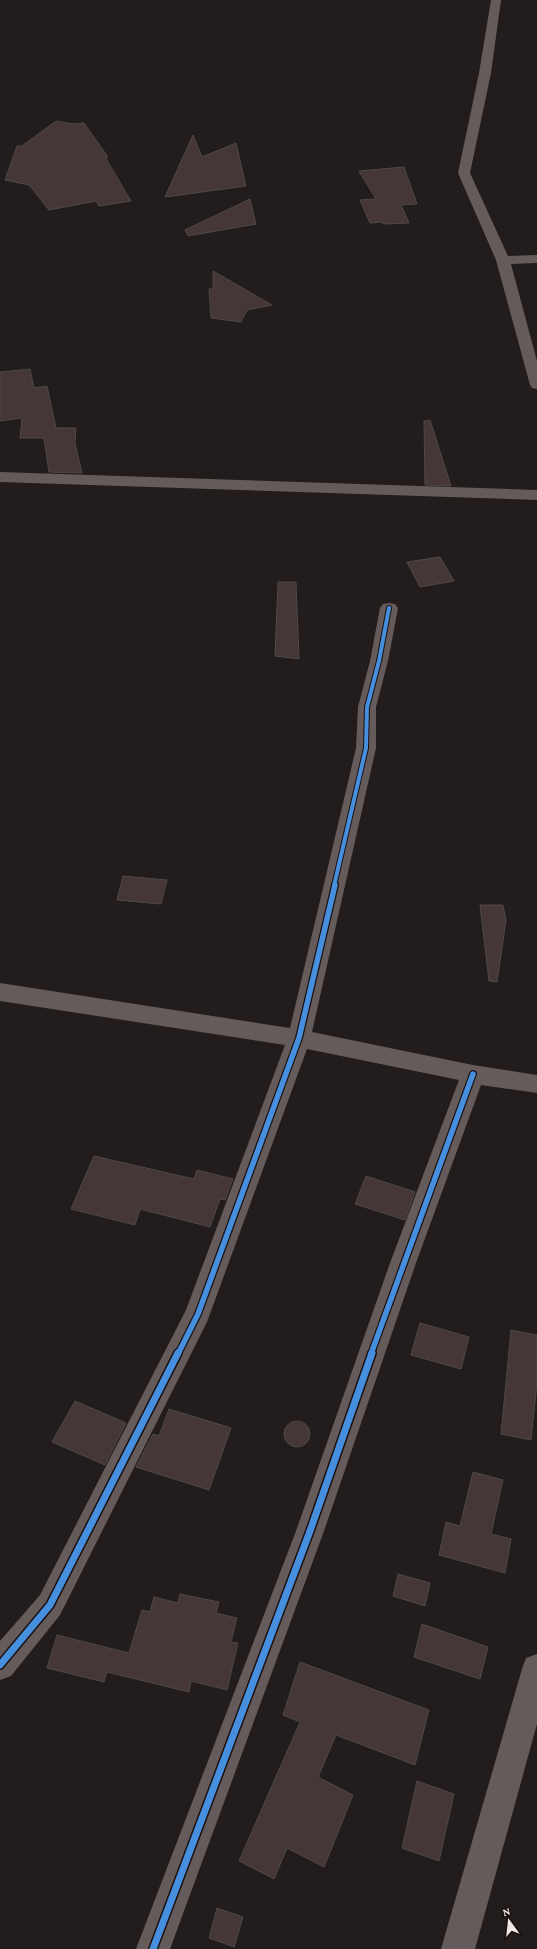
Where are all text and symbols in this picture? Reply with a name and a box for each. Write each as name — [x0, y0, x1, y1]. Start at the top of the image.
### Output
north arrow — [489, 1901, 529, 1941]
text: N — [501, 1904, 512, 1918]

